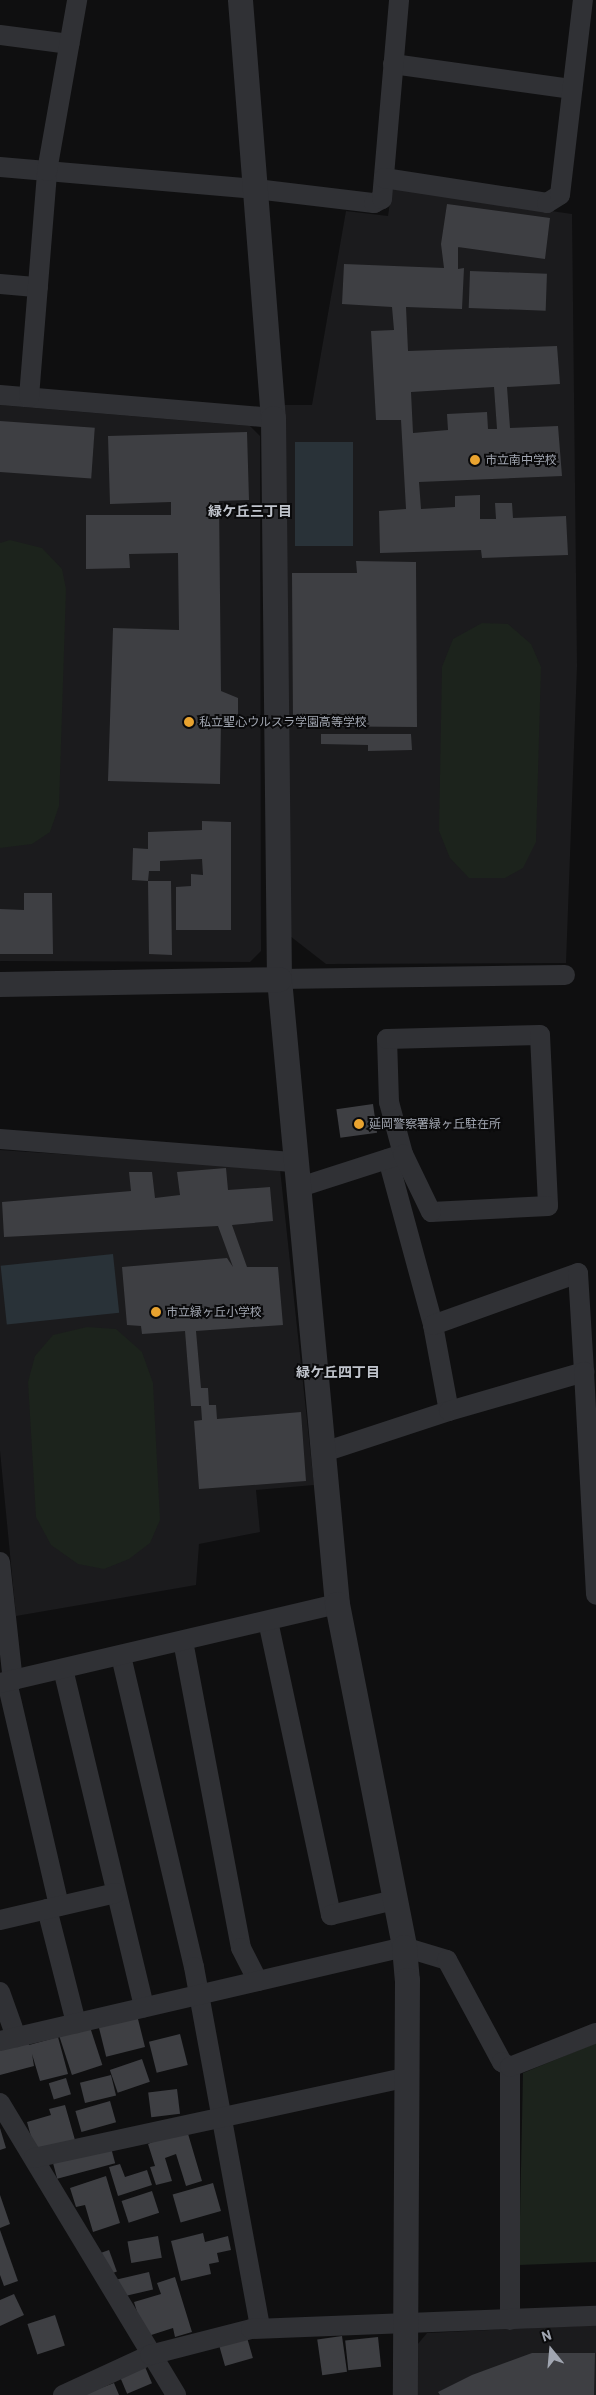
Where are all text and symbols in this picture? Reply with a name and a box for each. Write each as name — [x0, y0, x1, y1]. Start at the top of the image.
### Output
place label: 市立南中学校 — [485, 453, 557, 467]
marker: 市立南中学校 — [469, 454, 481, 466]
district label: 緑ケ丘三丁目 — [208, 503, 292, 519]
place label: 私立聖心ウルスラ学園高等学校 — [199, 715, 367, 729]
marker: 私立聖心ウルスラ学園高等学校 — [183, 716, 195, 728]
place label: 延岡警察署緑ヶ丘駐在所 — [369, 1117, 501, 1131]
marker: 延岡警察署緑ヶ丘駐在所 — [353, 1118, 365, 1130]
place label: 市立緑ヶ丘小学校 — [166, 1305, 262, 1319]
marker: 市立緑ヶ丘小学校 — [150, 1306, 162, 1318]
district label: 緑ケ丘四丁目 — [296, 1364, 380, 1380]
north arrow — [526, 2325, 576, 2375]
text: N — [540, 2326, 553, 2345]

